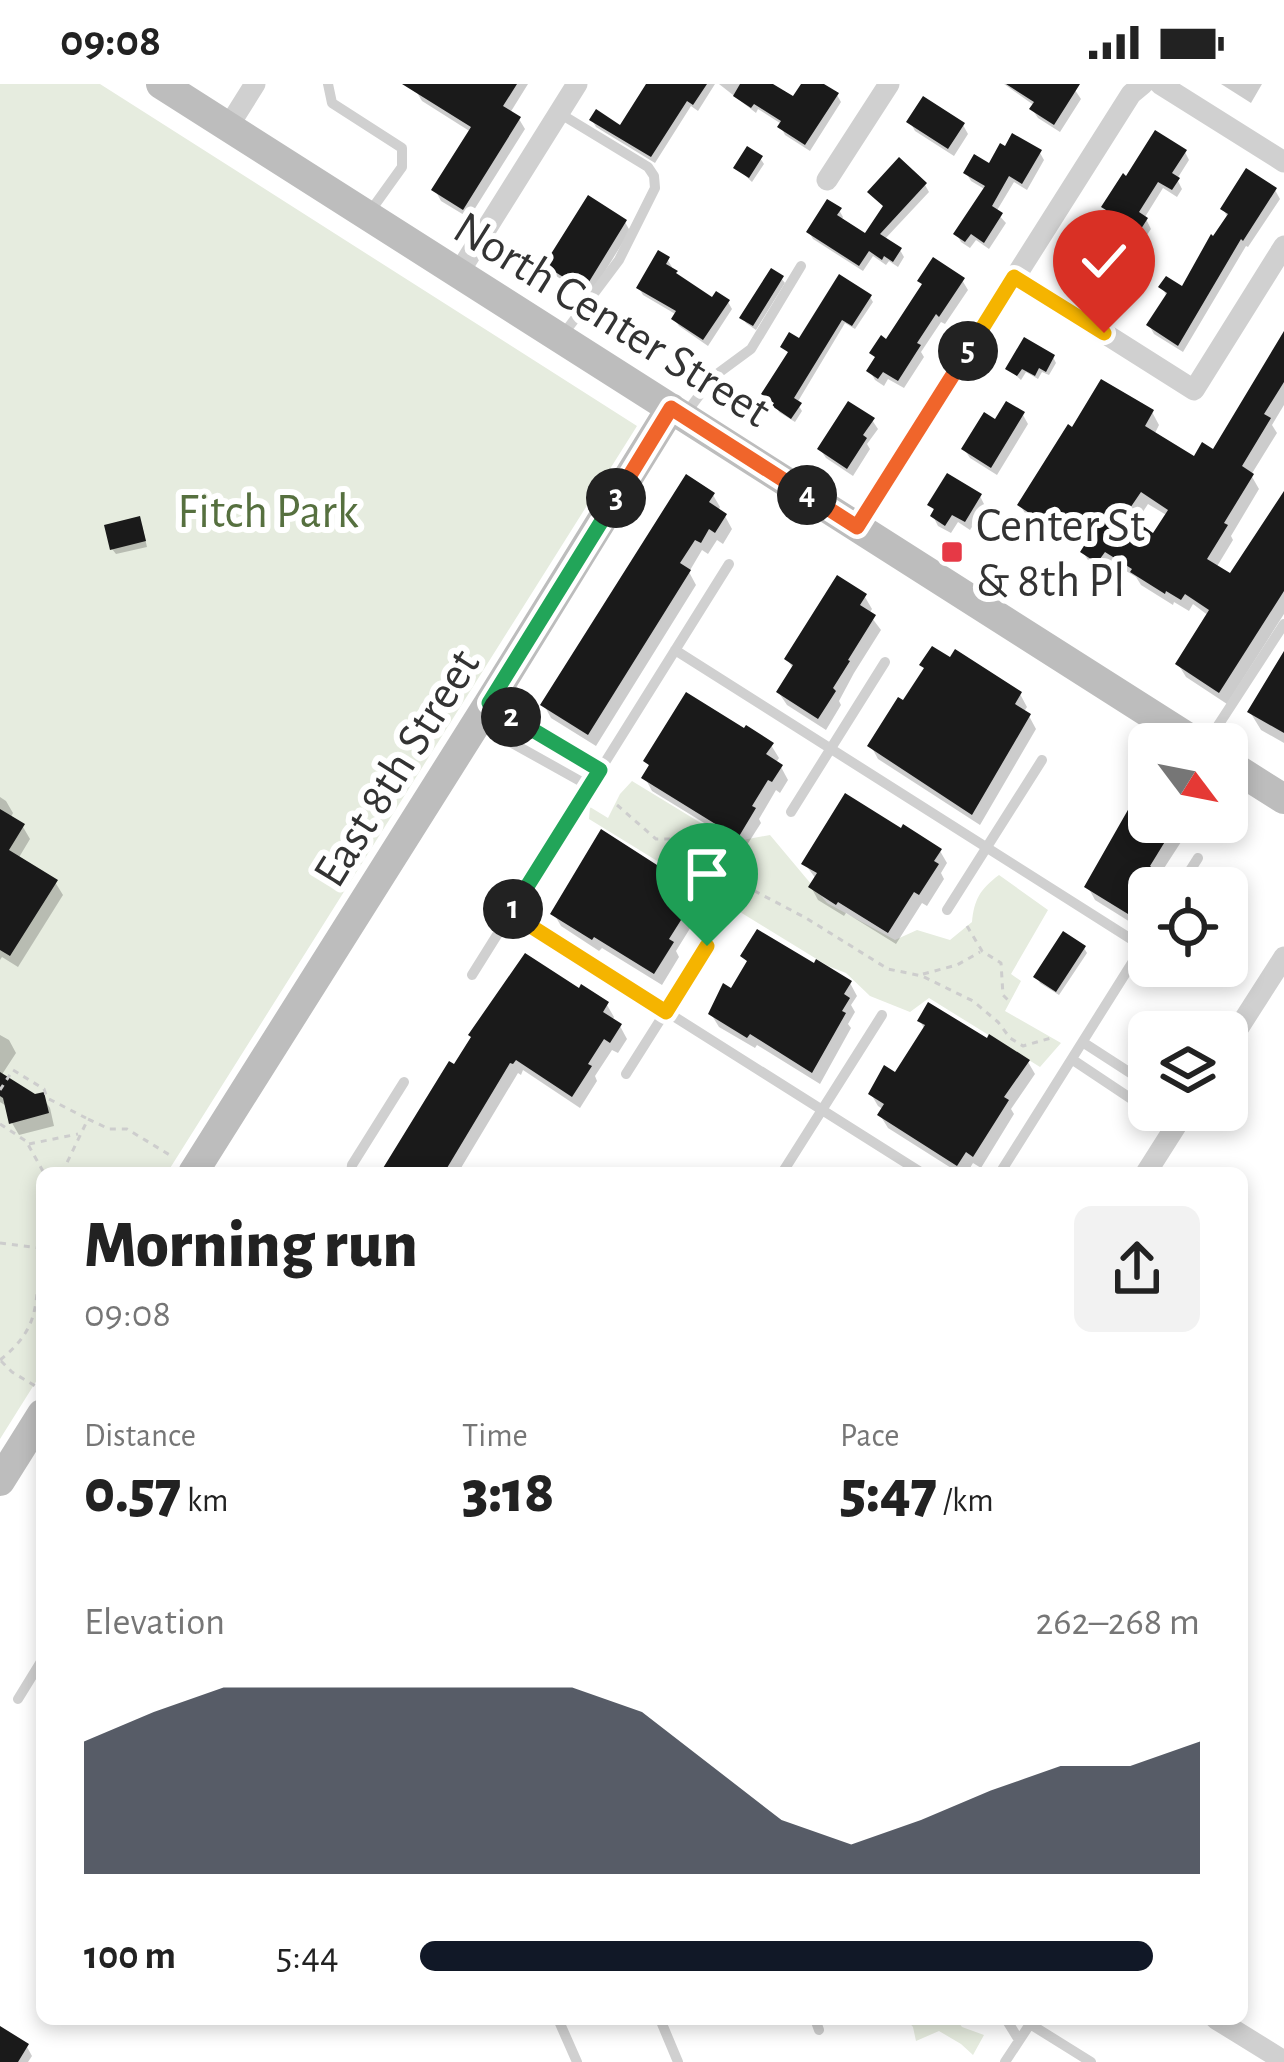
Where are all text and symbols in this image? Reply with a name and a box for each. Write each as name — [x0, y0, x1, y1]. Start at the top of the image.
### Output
text: 09:08 — [60, 19, 161, 64]
street label: North Center Street — [445, 204, 778, 437]
pin — [1053, 210, 1155, 333]
icon: check — [1071, 228, 1137, 294]
pin: 5 — [938, 321, 998, 381]
text: 5 — [961, 334, 975, 367]
pin: 4 — [777, 465, 837, 525]
pin: 3 — [586, 468, 646, 528]
text: 4 — [799, 478, 815, 511]
text: 3 — [609, 481, 623, 514]
park label: Fitch Park — [177, 489, 359, 537]
place label: Center St & 8th Pl — [976, 503, 1145, 606]
marker: Center St & 8th Pl — [939, 539, 965, 565]
street label: East 8th Street — [306, 642, 489, 895]
pin: 2 — [481, 687, 541, 747]
text: 2 — [503, 700, 519, 733]
north arrow — [1128, 723, 1248, 843]
map controls — [1128, 723, 1248, 1131]
pin — [656, 823, 758, 946]
icon: arrive — [674, 841, 740, 907]
button: locate — [1128, 867, 1248, 987]
pin: 1 — [483, 879, 543, 939]
text: 1 — [507, 892, 519, 925]
button: layers — [1128, 1011, 1248, 1131]
button: share — [1074, 1206, 1200, 1332]
text: Morning run — [84, 1213, 418, 1279]
text: 09:08 — [84, 1295, 171, 1334]
text: Distance — [84, 1420, 196, 1453]
text: Time — [462, 1420, 528, 1453]
text: Pace — [840, 1420, 899, 1453]
text: 0.57 — [84, 1463, 181, 1523]
text: 3:18 — [462, 1463, 554, 1523]
text: 5:47 — [840, 1463, 937, 1523]
text: km — [181, 1485, 228, 1518]
text: /km — [937, 1485, 994, 1518]
text: Elevation — [84, 1603, 225, 1642]
text: 262–268 m — [1035, 1603, 1200, 1642]
text: 100 m — [84, 1937, 176, 1976]
text: 5:44 — [276, 1937, 339, 1976]

